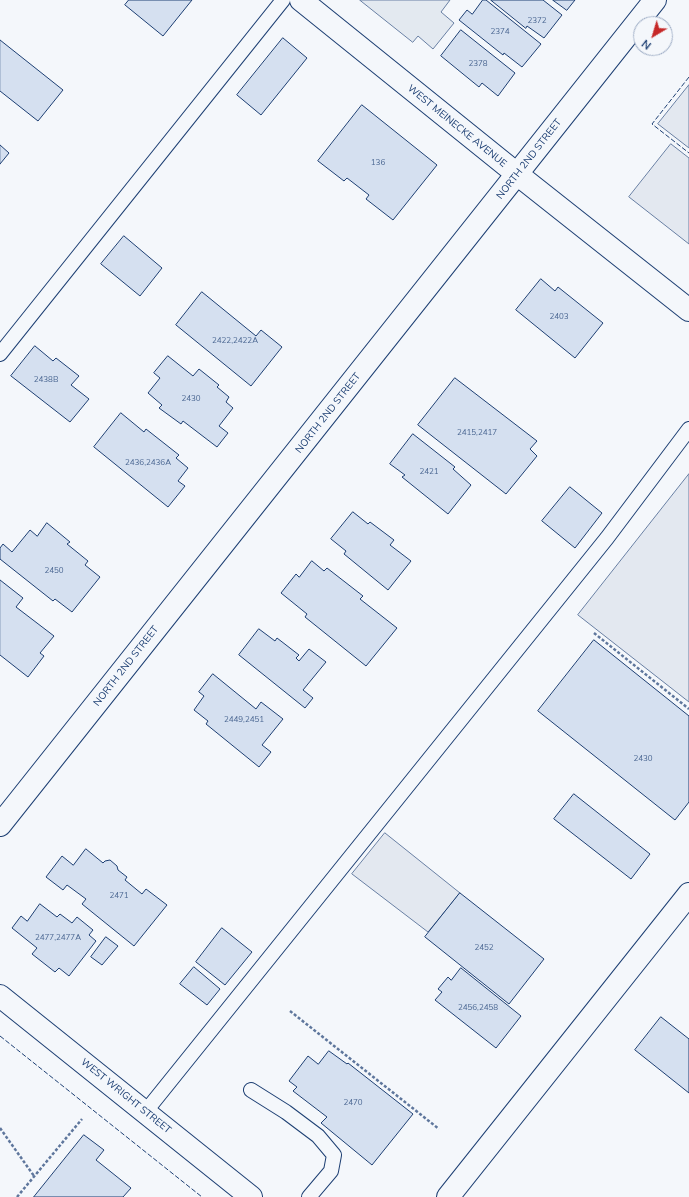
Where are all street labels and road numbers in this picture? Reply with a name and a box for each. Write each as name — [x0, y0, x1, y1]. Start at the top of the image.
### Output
street label: WEST MEINECKE AVENUE — [405, 82, 509, 170]
street label: NORTH 2ND STREET — [494, 117, 564, 201]
street label: NORTH 2ND STREET — [293, 371, 363, 455]
street label: NORTH 2ND STREET — [91, 624, 161, 708]
street label: WEST WRIGHT STREET — [78, 1056, 174, 1136]

